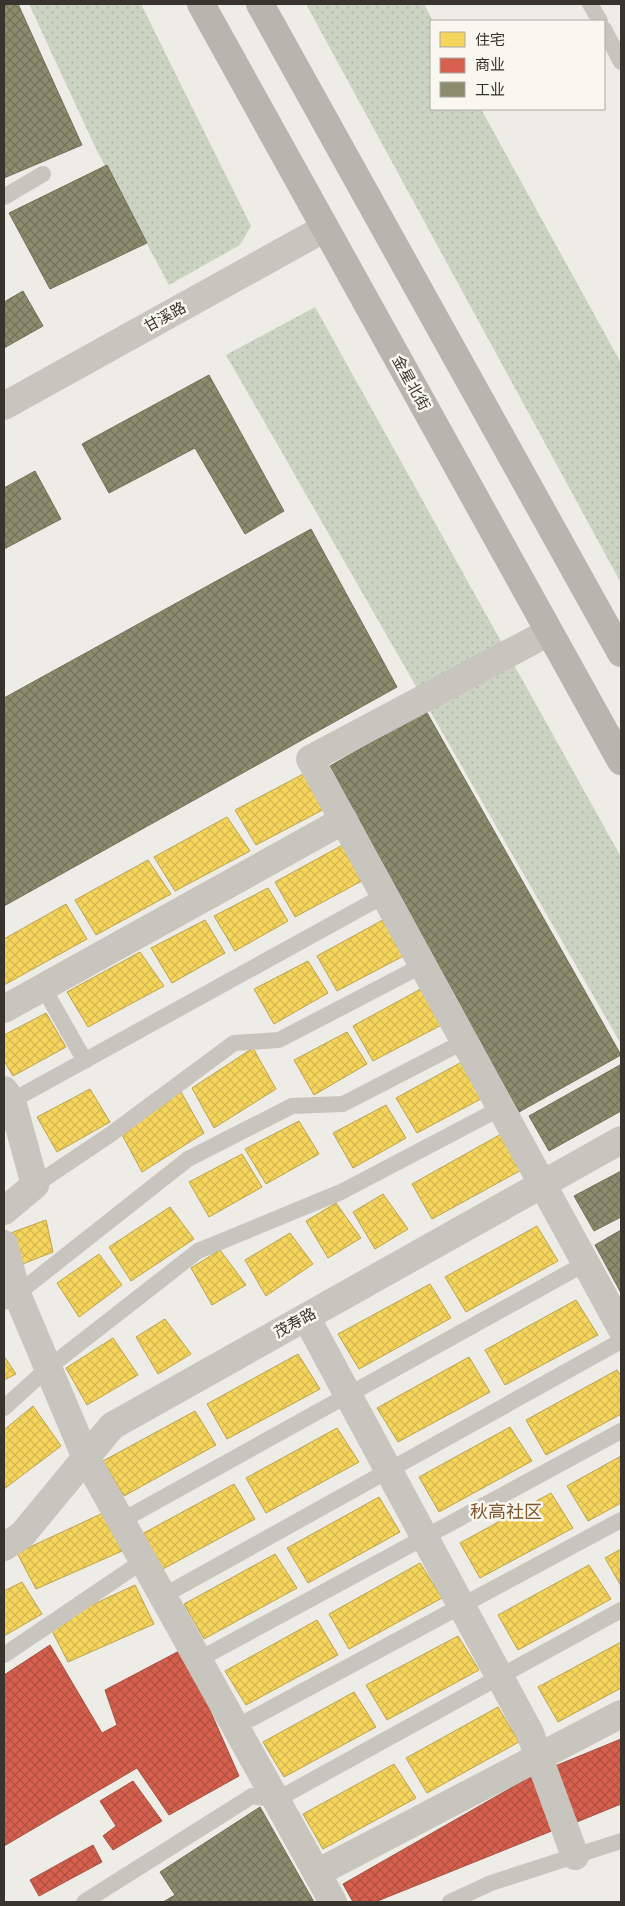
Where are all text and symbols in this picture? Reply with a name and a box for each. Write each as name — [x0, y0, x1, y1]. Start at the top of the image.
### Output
legend — [430, 20, 605, 110]
text: 住宅 — [475, 31, 505, 48]
text: 商业 — [475, 56, 505, 73]
text: 工业 — [475, 81, 505, 98]
street label: 甘溪路 — [141, 298, 189, 335]
street label: 金星北街 — [389, 352, 433, 413]
street label: 茂寿路 — [271, 1304, 319, 1341]
district label: 秋高社区 — [470, 1502, 542, 1522]

